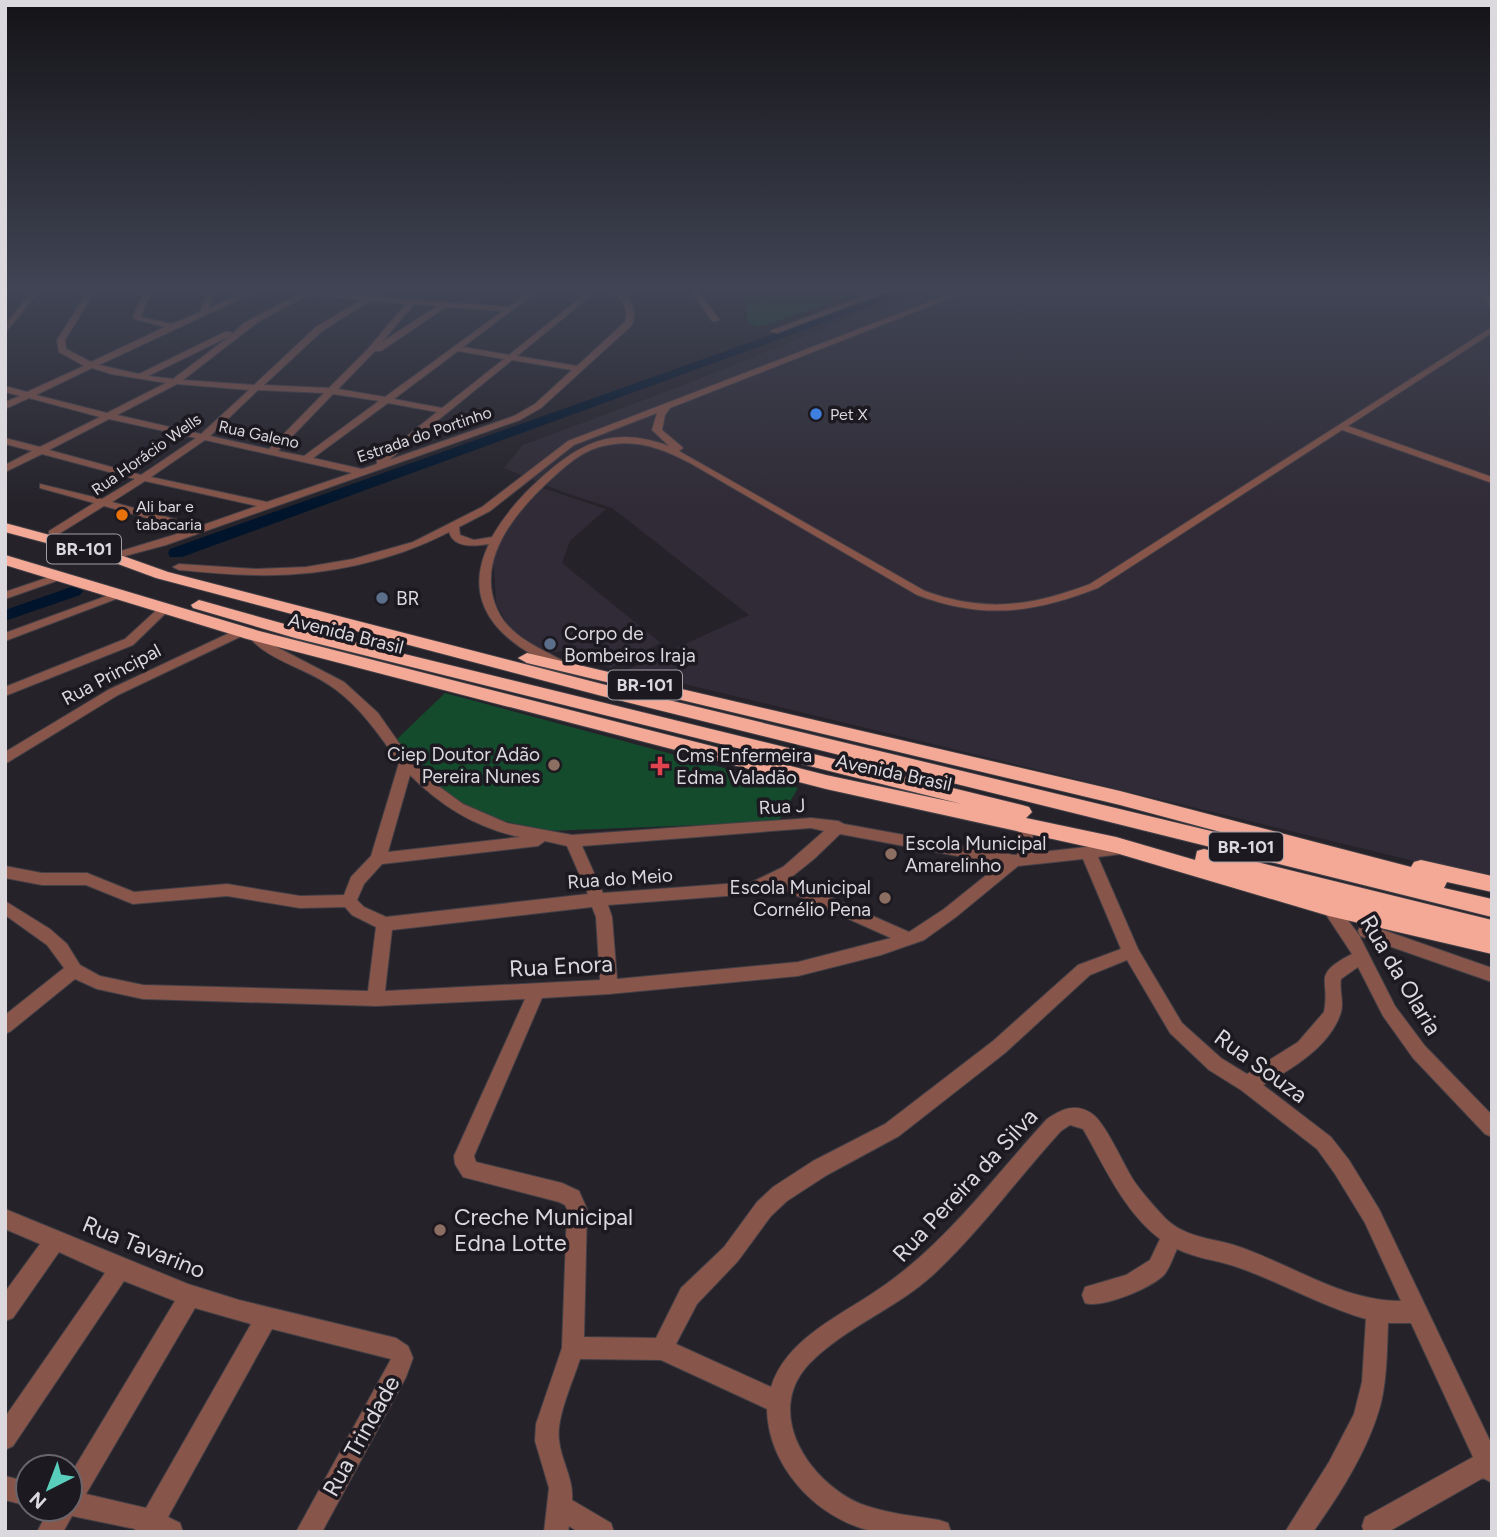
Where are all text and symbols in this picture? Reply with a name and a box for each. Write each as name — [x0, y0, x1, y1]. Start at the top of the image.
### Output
street label: Estrada do Portinho — [354, 402, 494, 466]
place label: Pet X — [830, 405, 868, 424]
marker: Pet X — [808, 406, 824, 422]
street label: Rua Horácio Wells — [88, 410, 205, 499]
street label: Rua Galeno — [217, 417, 301, 452]
place label: Ali bar e tabacaria — [136, 497, 202, 534]
marker: Ali bar e tabacaria — [114, 507, 130, 523]
road number: BR-101 — [47, 534, 121, 564]
place label: BR — [396, 587, 420, 610]
marker: BR — [374, 590, 390, 606]
street label: Avenida Brasil — [286, 608, 406, 659]
place label: Corpo de Bombeiros Iraja — [564, 622, 696, 667]
marker: Corpo de Bombeiros Iraja — [542, 636, 558, 652]
street label: Rua Principal — [58, 639, 165, 710]
road number: BR-101 — [608, 670, 682, 700]
place label: Ciep Doutor Adão Pereira Nunes — [387, 743, 540, 788]
place label: Cms Enfermeira Edma Valadão — [676, 744, 812, 789]
street label: Avenida Brasil — [834, 749, 954, 796]
marker: Cms Enfermeira Edma Valadão — [650, 756, 670, 776]
marker: Ciep Doutor Adão Pereira Nunes — [546, 757, 562, 773]
street label: Rua J — [758, 794, 806, 819]
place label: Escola Municipal Amarelinho — [905, 832, 1046, 877]
road number: BR-101 — [1209, 832, 1283, 862]
marker: Escola Municipal Amarelinho — [883, 846, 899, 862]
street label: Rua do Meio — [567, 863, 674, 894]
place label: Escola Municipal Cornélio Pena — [730, 876, 871, 921]
marker: Escola Municipal Cornélio Pena — [877, 890, 893, 906]
street label: Rua da Olaria — [1354, 910, 1448, 1040]
street label: Rua Enora — [508, 949, 614, 983]
street label: Rua Souza — [1209, 1023, 1313, 1109]
street label: Rua Pereira da Silva — [887, 1102, 1043, 1268]
place label: Creche Municipal Edna Lotte — [454, 1203, 633, 1257]
street label: Rua Tavarino — [78, 1210, 210, 1284]
marker: Creche Municipal Edna Lotte — [432, 1222, 448, 1238]
street label: Rua Trindade — [316, 1371, 406, 1501]
north arrow — [14, 1453, 84, 1523]
text: N — [25, 1487, 51, 1514]

